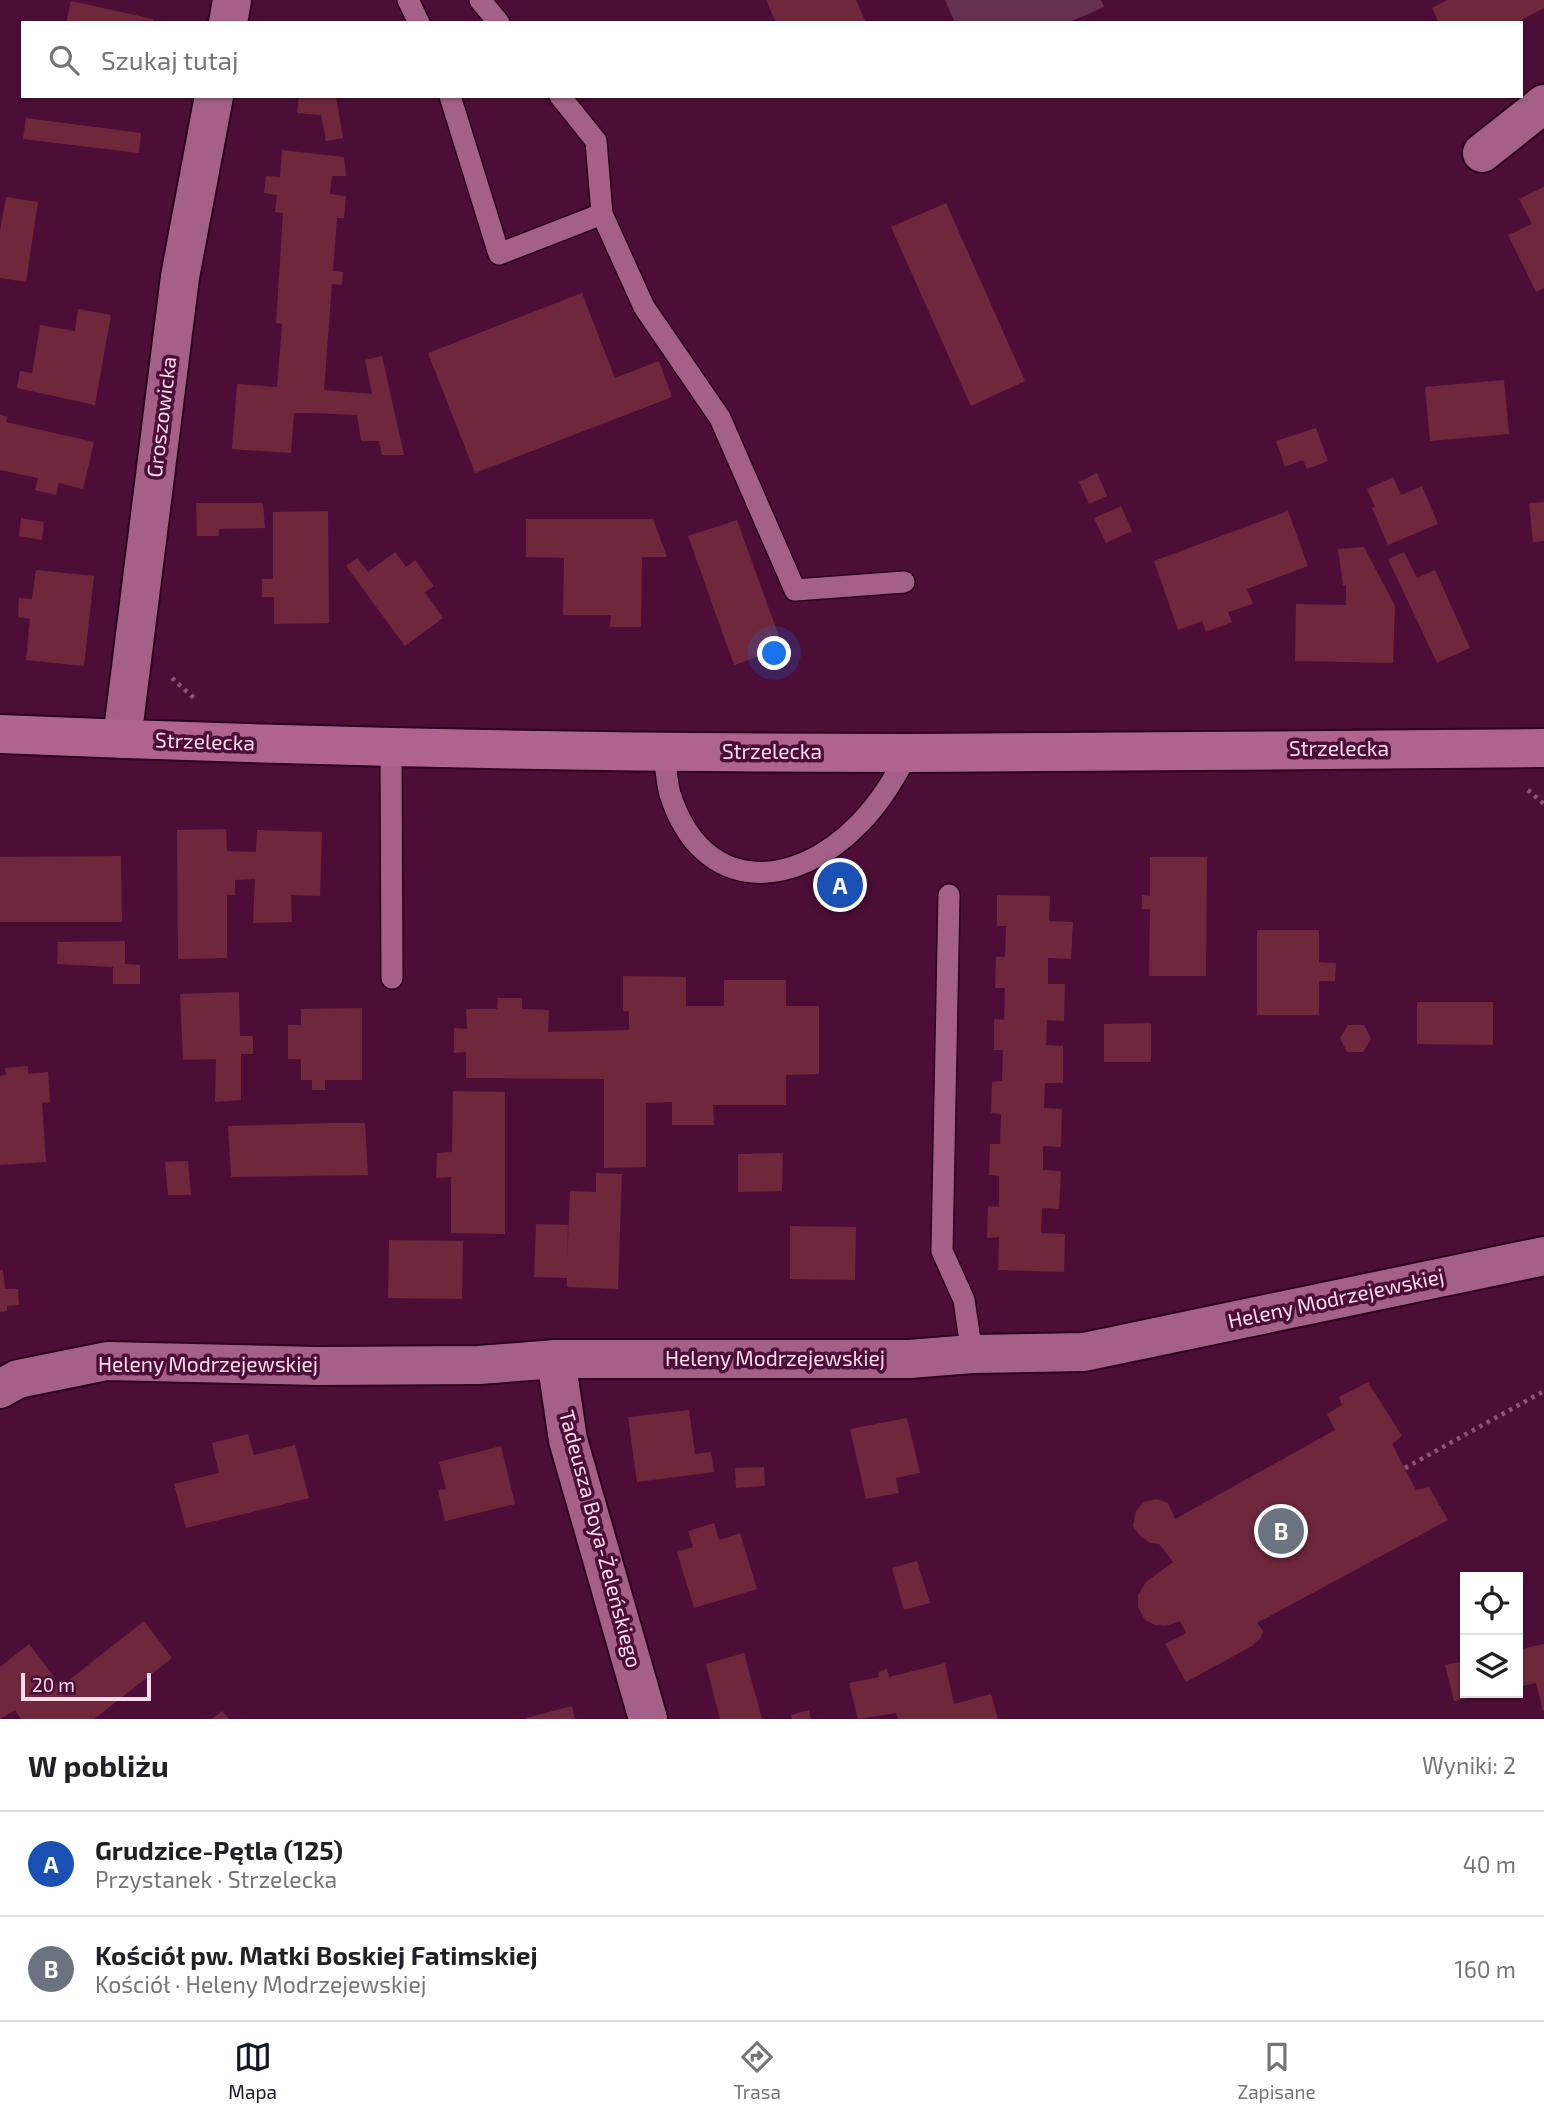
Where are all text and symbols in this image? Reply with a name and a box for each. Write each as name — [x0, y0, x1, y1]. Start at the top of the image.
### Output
search box — [21, 21, 1523, 98]
icon: search — [45, 41, 83, 79]
text: Szukaj tutaj — [101, 44, 238, 75]
street label: Groszowicka — [141, 355, 180, 479]
your location — [757, 636, 791, 670]
street label: Strzelecka — [155, 726, 255, 755]
street label: Strzelecka — [1289, 735, 1389, 760]
street label: Strzelecka — [722, 738, 822, 763]
pin: A — [817, 859, 863, 911]
street label: Heleny Modrzejewskiej — [1225, 1262, 1446, 1334]
street label: Heleny Modrzejewskiej — [665, 1345, 885, 1371]
street label: Heleny Modrzejewskiej — [98, 1351, 318, 1377]
street label: Tadeusza Boya-Żeleńskiego — [555, 1407, 648, 1670]
pin: B — [1258, 1505, 1304, 1557]
map controls — [1460, 1572, 1523, 1698]
button: locate — [1460, 1572, 1523, 1635]
button: layers — [1460, 1635, 1523, 1698]
scale bar — [21, 1670, 150, 1702]
text: 20 m — [32, 1673, 75, 1696]
text: W pobliżu — [28, 1747, 169, 1783]
text: Wyniki: 2 — [1422, 1751, 1516, 1779]
text: Grudzice-Pętla (125) — [95, 1834, 343, 1865]
text: A — [43, 1850, 59, 1878]
text: 40 m — [1463, 1850, 1516, 1878]
text: Przystanek · Strzelecka — [95, 1865, 337, 1893]
text: Kościół pw. Matki Boskiej Fatimskiej — [95, 1939, 538, 1970]
text: B — [44, 1955, 58, 1983]
text: 160 m — [1455, 1955, 1516, 1983]
text: Kościół · Heleny Modrzejewskiej — [95, 1970, 427, 1998]
tab: Mapa — [228, 2038, 277, 2103]
tab: Trasa — [733, 2038, 781, 2103]
tab: Zapisane — [1237, 2038, 1316, 2103]

